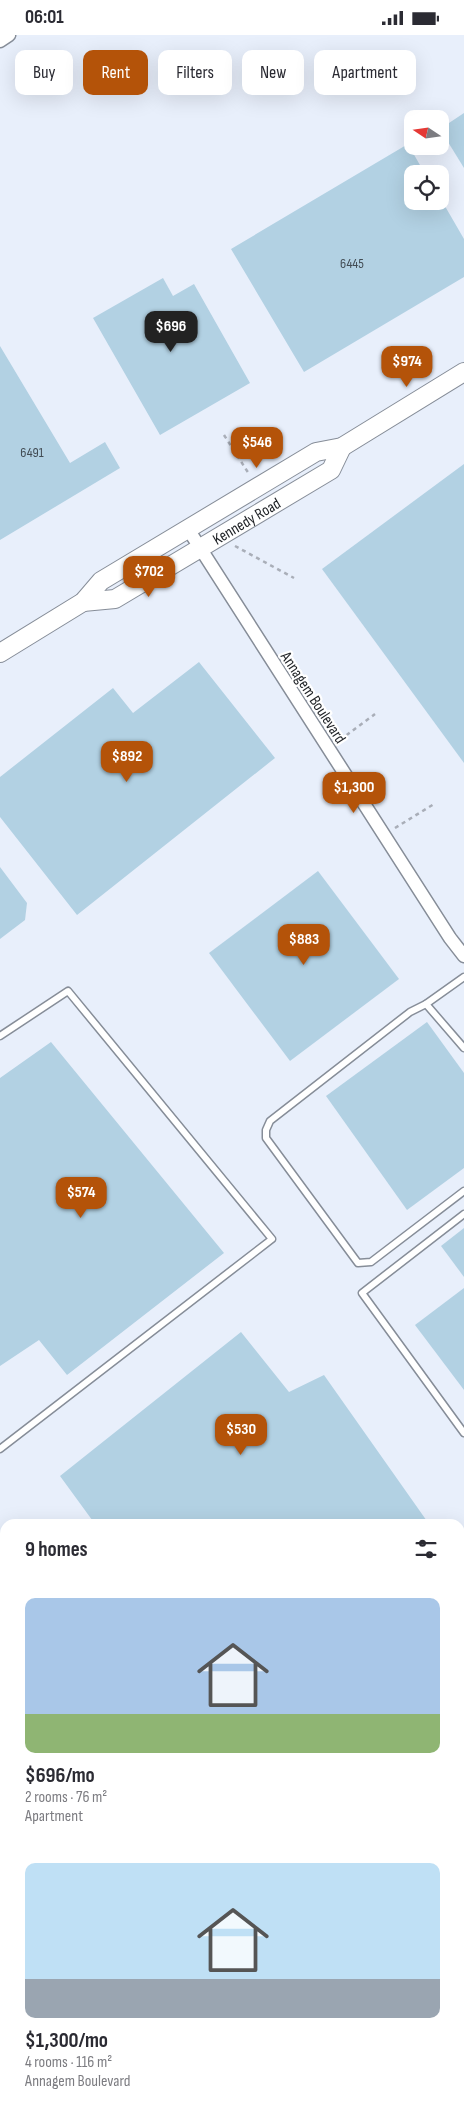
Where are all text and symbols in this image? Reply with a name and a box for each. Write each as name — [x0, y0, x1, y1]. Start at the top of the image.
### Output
text: 06:01 — [25, 6, 64, 29]
chip: Buy — [15, 50, 73, 95]
chip: Rent — [83, 50, 148, 95]
chip: Filters — [158, 50, 232, 95]
chip: New — [242, 50, 304, 95]
chip: Apartment — [314, 50, 416, 95]
north arrow — [404, 110, 449, 155]
map controls — [404, 110, 449, 210]
button: locate — [404, 165, 449, 210]
house number: 6445 — [340, 255, 364, 272]
pin: $696 — [141, 311, 201, 353]
text: $696 — [156, 317, 186, 336]
pin: $974 — [377, 345, 437, 388]
text: $974 — [392, 352, 422, 371]
pin: $546 — [227, 427, 287, 469]
text: $546 — [242, 433, 272, 452]
house number: 6491 — [20, 444, 44, 461]
street label: Kennedy Road — [210, 494, 284, 549]
pin: $702 — [119, 555, 179, 598]
text: $702 — [134, 562, 164, 581]
street label: Annagem Boulevard — [276, 648, 349, 747]
pin: $892 — [97, 741, 157, 783]
text: $892 — [112, 747, 142, 766]
pin: $1,300 — [313, 771, 395, 814]
text: $1,300 — [334, 778, 374, 797]
pin: $883 — [274, 923, 334, 966]
text: $883 — [289, 930, 319, 949]
pin: $574 — [51, 1177, 111, 1219]
text: $574 — [67, 1183, 95, 1202]
pin: $530 — [211, 1413, 271, 1456]
text: $530 — [226, 1420, 256, 1439]
icon: filters — [412, 1535, 440, 1563]
text: 9 homes — [25, 1537, 88, 1562]
icon: home — [188, 1630, 278, 1720]
text: $696/mo — [25, 1763, 95, 1788]
text: 2 rooms · 76 m² — [25, 1788, 107, 1807]
text: Apartment — [25, 1807, 83, 1826]
icon: home — [188, 1895, 278, 1985]
text: $1,300/mo — [25, 2028, 108, 2053]
text: 4 rooms · 116 m² — [25, 2053, 112, 2072]
text: Annagem Boulevard — [25, 2072, 130, 2091]

